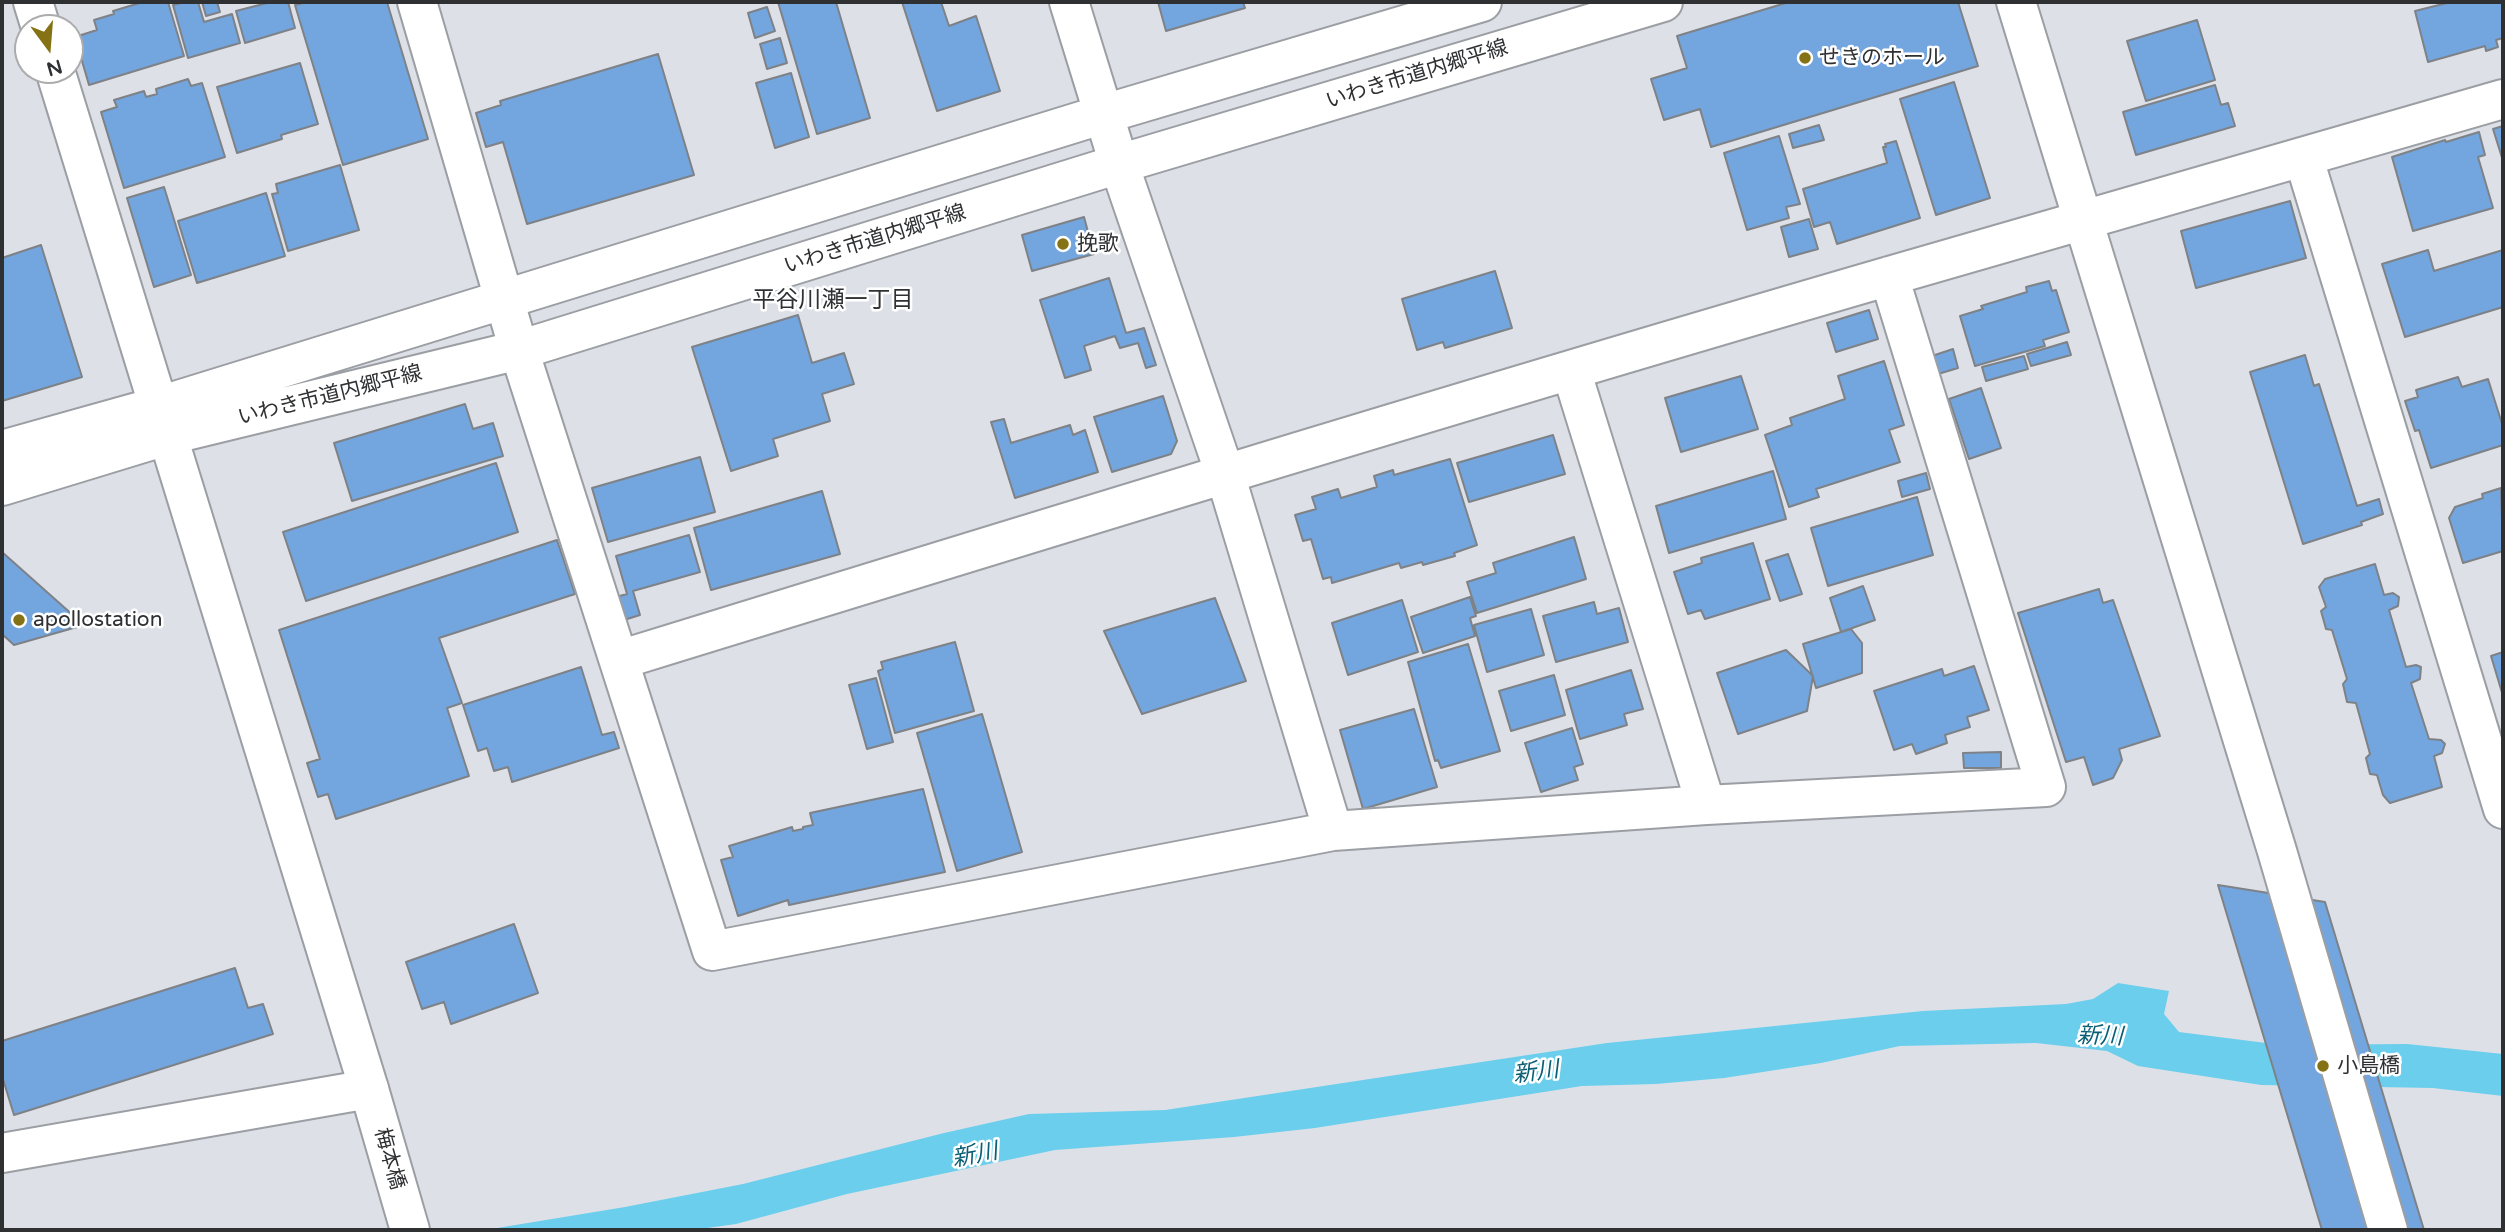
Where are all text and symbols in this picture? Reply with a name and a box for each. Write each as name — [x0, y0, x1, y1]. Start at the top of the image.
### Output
north arrow — [14, 14, 84, 84]
street label: いわき市道内郷平線 — [1323, 35, 1511, 115]
place label: せきのホール — [1819, 45, 1945, 71]
marker: せきのホール — [1797, 50, 1813, 66]
text: N — [44, 55, 65, 80]
street label: いわき市道内郷平線 — [781, 200, 969, 280]
place label: 挽歌 — [1077, 231, 1119, 257]
marker: 挽歌 — [1055, 236, 1071, 252]
district label: 平谷川瀬一丁目 — [753, 287, 913, 315]
street label: いわき市道内郷平線 — [235, 361, 425, 431]
place label: apollostation — [33, 607, 162, 633]
marker: apollostation — [11, 612, 27, 628]
water label: 新川 — [2077, 1022, 2123, 1052]
place label: 小島橋 — [2337, 1053, 2400, 1079]
water label: 新川 — [1511, 1056, 1561, 1090]
marker: 小島橋 — [2315, 1058, 2331, 1074]
street label: 梅本橋 — [368, 1125, 410, 1193]
water label: 新川 — [950, 1138, 1000, 1174]

